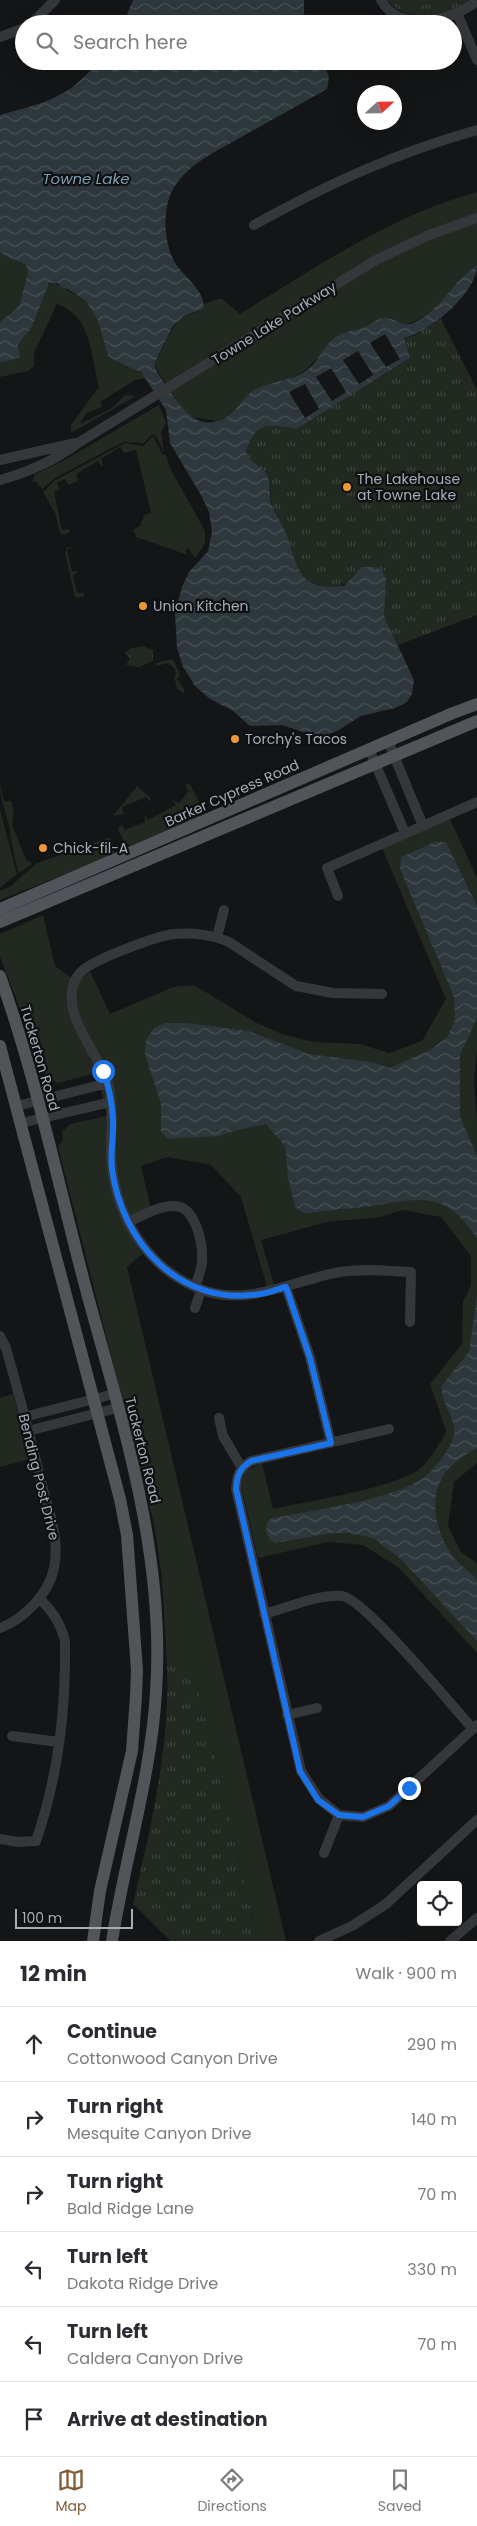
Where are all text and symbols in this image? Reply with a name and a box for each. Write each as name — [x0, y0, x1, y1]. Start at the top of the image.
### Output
search box — [15, 15, 462, 70]
icon: search — [33, 29, 61, 57]
text: Search here — [73, 29, 187, 56]
north arrow — [357, 85, 402, 130]
water label: Towne Lake — [42, 168, 130, 189]
street label: Towne Lake Parkway — [208, 276, 340, 369]
place label: The Lakehouse at Towne Lake — [357, 469, 461, 505]
marker: The Lakehouse at Towne Lake — [341, 481, 353, 493]
place label: Union Kitchen — [153, 596, 249, 616]
marker: Union Kitchen — [137, 600, 149, 612]
place label: Torchy's Tacos — [245, 729, 347, 749]
marker: Torchy's Tacos — [229, 733, 241, 745]
street label: Barker Cypress Road — [162, 754, 302, 832]
place label: Chick-fil-A — [53, 838, 128, 858]
marker: Chick-fil-A — [37, 842, 49, 854]
street label: Tuckerton Road — [15, 1003, 65, 1113]
route start — [92, 1060, 115, 1083]
street label: Tuckerton Road — [120, 1395, 166, 1505]
street label: Bending Post Drive — [14, 1412, 64, 1543]
route end — [398, 1777, 421, 1800]
map controls — [417, 1881, 462, 1926]
button: locate — [417, 1881, 462, 1926]
scale bar — [15, 1906, 132, 1929]
text: 100 m — [22, 1908, 62, 1928]
text: 12 min — [20, 1959, 87, 1988]
text: Walk · 900 m — [356, 1962, 457, 1985]
text: Continue — [67, 2018, 157, 2045]
icon: ahead — [20, 2030, 48, 2058]
text: 290 m — [407, 2033, 457, 2056]
text: Cottonwood Canyon Drive — [67, 2047, 278, 2070]
text: Turn right — [67, 2093, 163, 2120]
icon: right — [20, 2105, 48, 2133]
text: 140 m — [411, 2108, 457, 2131]
text: Mesquite Canyon Drive — [67, 2122, 251, 2145]
text: Turn right — [67, 2168, 163, 2195]
icon: right — [20, 2180, 48, 2208]
text: 70 m — [417, 2183, 457, 2206]
text: Bald Ridge Lane — [67, 2197, 194, 2220]
text: Turn left — [67, 2243, 148, 2270]
icon: left — [20, 2255, 48, 2283]
text: 330 m — [407, 2258, 457, 2281]
text: Dakota Ridge Drive — [67, 2272, 218, 2295]
text: Turn left — [67, 2318, 148, 2345]
icon: left — [20, 2330, 48, 2358]
text: 70 m — [417, 2333, 457, 2356]
text: Caldera Canyon Drive — [67, 2347, 243, 2370]
icon: arrive — [20, 2405, 48, 2433]
text: Arrive at destination — [67, 2406, 268, 2433]
tab: Map — [55, 2466, 86, 2517]
tab: Directions — [197, 2466, 267, 2517]
tab: Saved — [378, 2466, 422, 2517]

